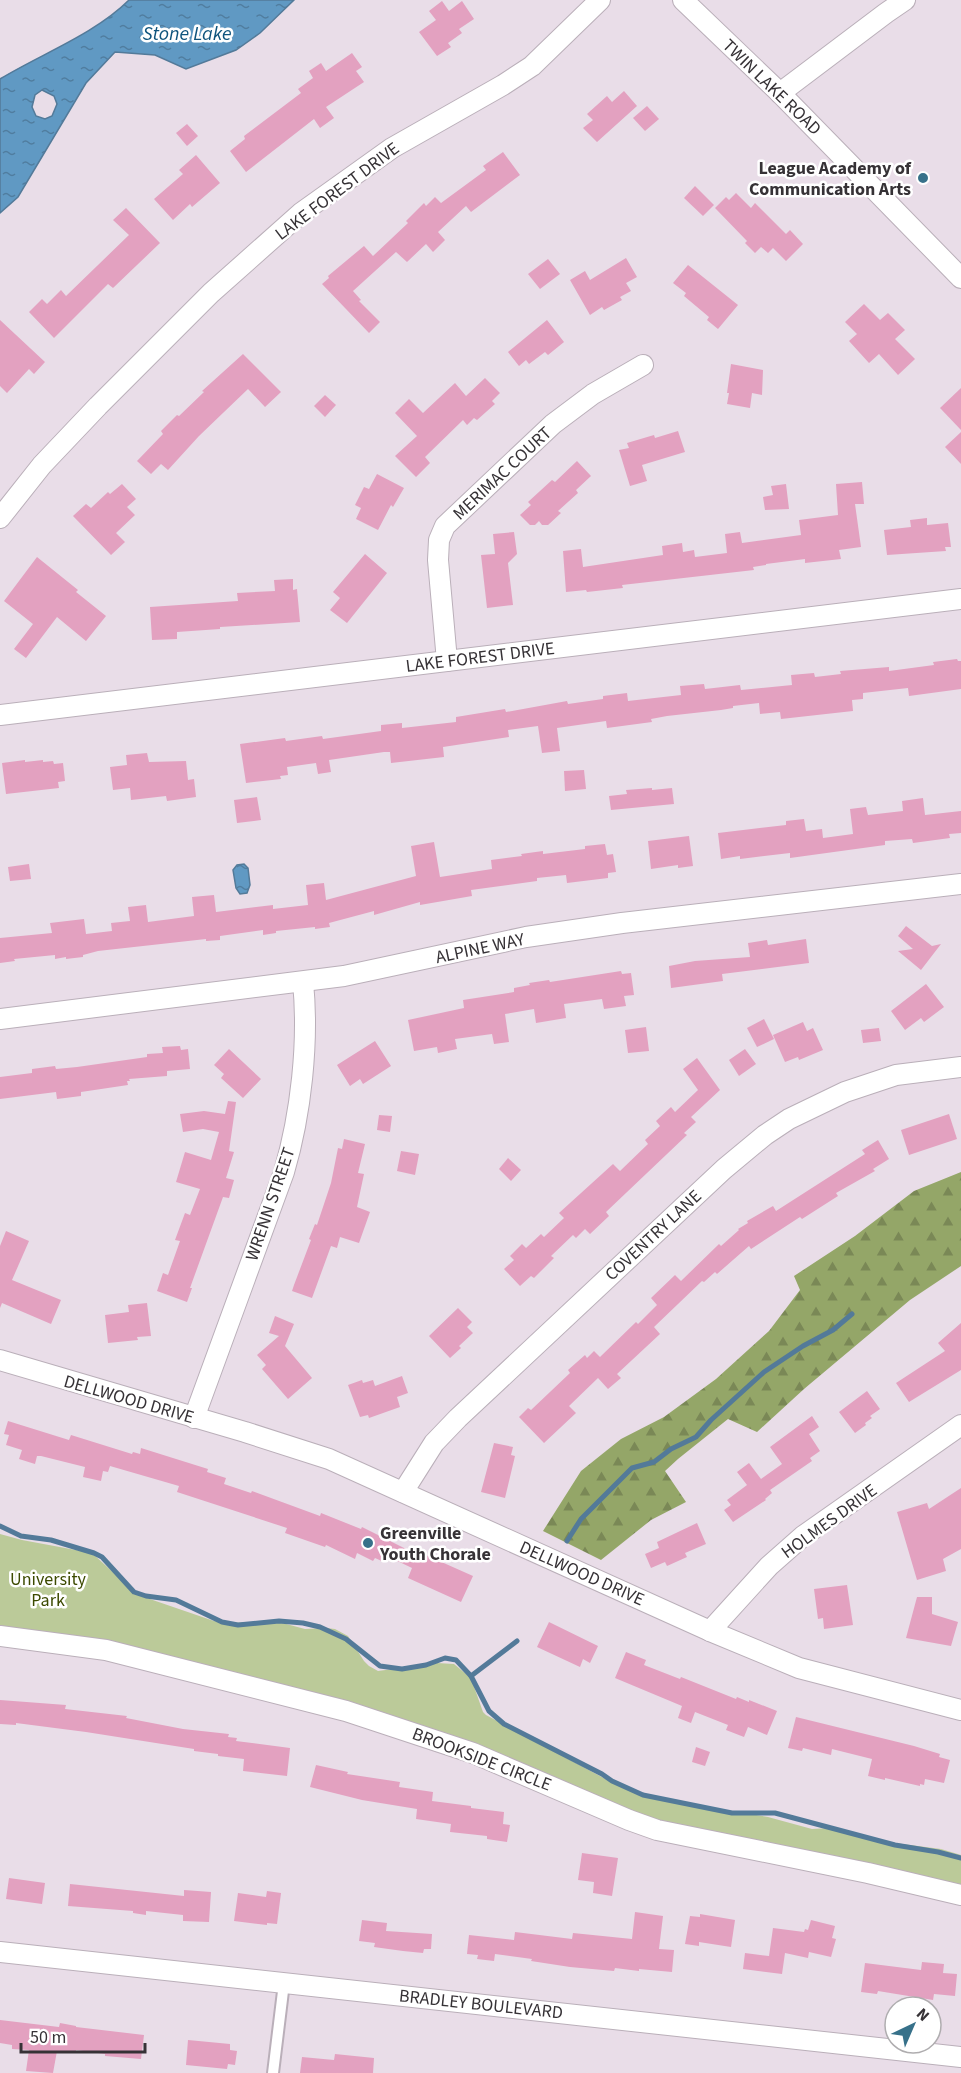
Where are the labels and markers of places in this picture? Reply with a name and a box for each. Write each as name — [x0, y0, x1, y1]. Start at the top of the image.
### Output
place label: League Academy of Communication Arts — [749, 156, 912, 202]
marker: League Academy of Communication Arts — [916, 171, 930, 185]
place label: Greenville Youth Chorale — [379, 1521, 491, 1567]
marker: Greenville Youth Chorale — [361, 1536, 375, 1550]

